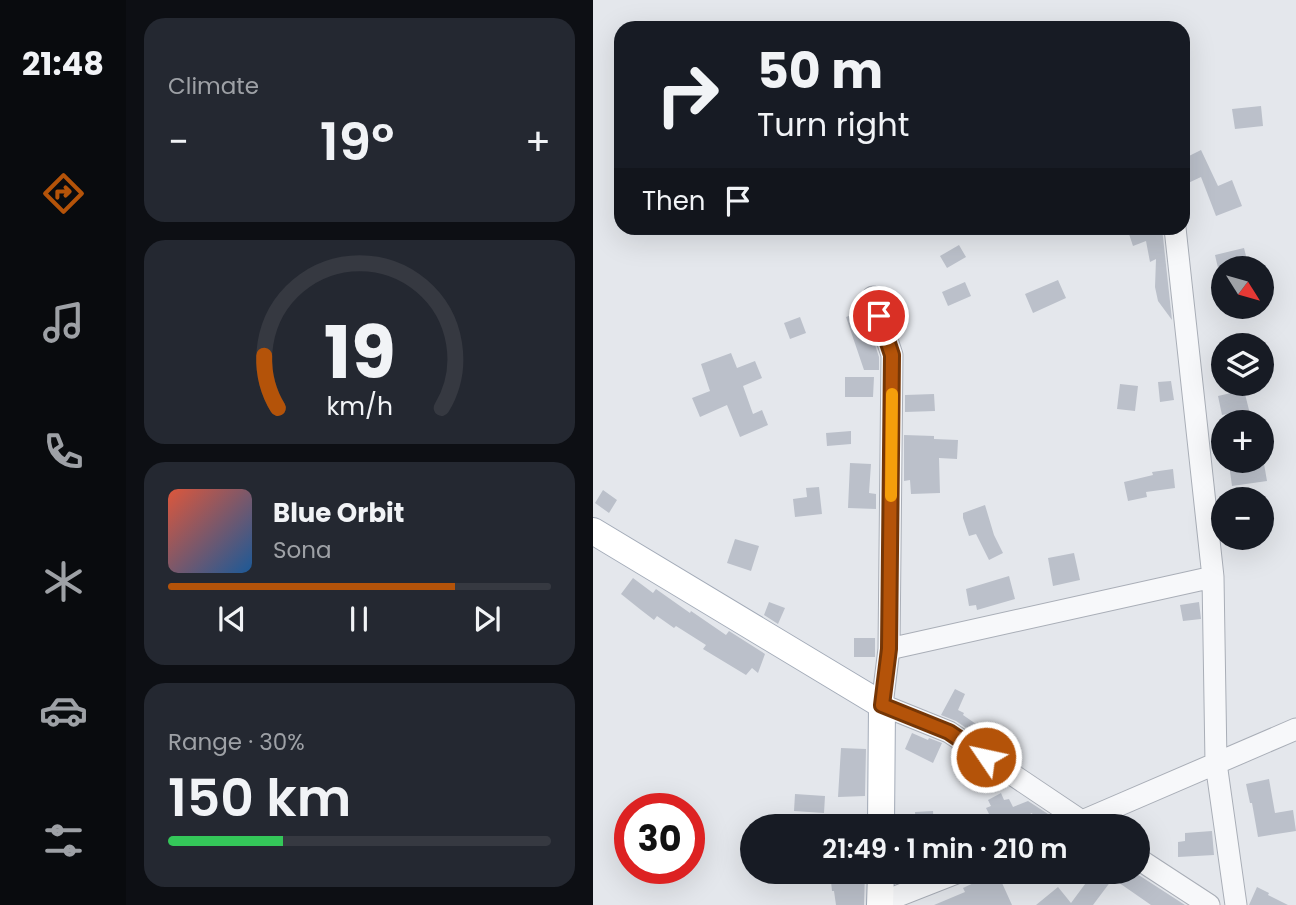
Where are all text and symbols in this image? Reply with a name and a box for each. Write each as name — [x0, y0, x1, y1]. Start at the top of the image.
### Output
text: 50 m — [757, 37, 883, 105]
text: 21:48 — [22, 41, 104, 86]
icon: right — [642, 49, 733, 140]
text: Climate — [168, 70, 259, 102]
text: Turn right — [757, 102, 909, 147]
text: 19° — [320, 105, 394, 178]
text: − — [168, 115, 189, 168]
text: + — [525, 115, 551, 168]
icon: directions — [39, 169, 88, 218]
icon: arrive — [719, 182, 757, 220]
text: Then — [642, 183, 705, 219]
north arrow — [1211, 256, 1274, 318]
map controls — [1211, 256, 1274, 550]
pin — [849, 286, 909, 346]
icon: arrive — [860, 297, 898, 335]
icon: music — [39, 298, 88, 347]
text: 19 — [323, 302, 396, 403]
button: layers — [1211, 333, 1274, 396]
text: km/h — [326, 388, 393, 423]
button: + — [1211, 410, 1274, 473]
icon: phone — [39, 427, 88, 476]
button: − — [1211, 487, 1274, 550]
text: Blue Orbit — [273, 495, 404, 531]
text: Sona — [273, 534, 332, 566]
icon: climate — [39, 557, 88, 606]
icon: previous — [213, 600, 251, 638]
icon: pause — [340, 600, 378, 638]
icon: next — [468, 600, 506, 638]
icon: car — [39, 686, 88, 735]
position arrow — [949, 720, 1023, 794]
text: Range · 30% — [168, 726, 305, 758]
text: 150 km — [168, 761, 351, 834]
speed limit sign: 30 — [614, 793, 705, 884]
icon: filters — [39, 816, 88, 865]
text: 21:49 · 1 min · 210 m — [822, 831, 1068, 867]

